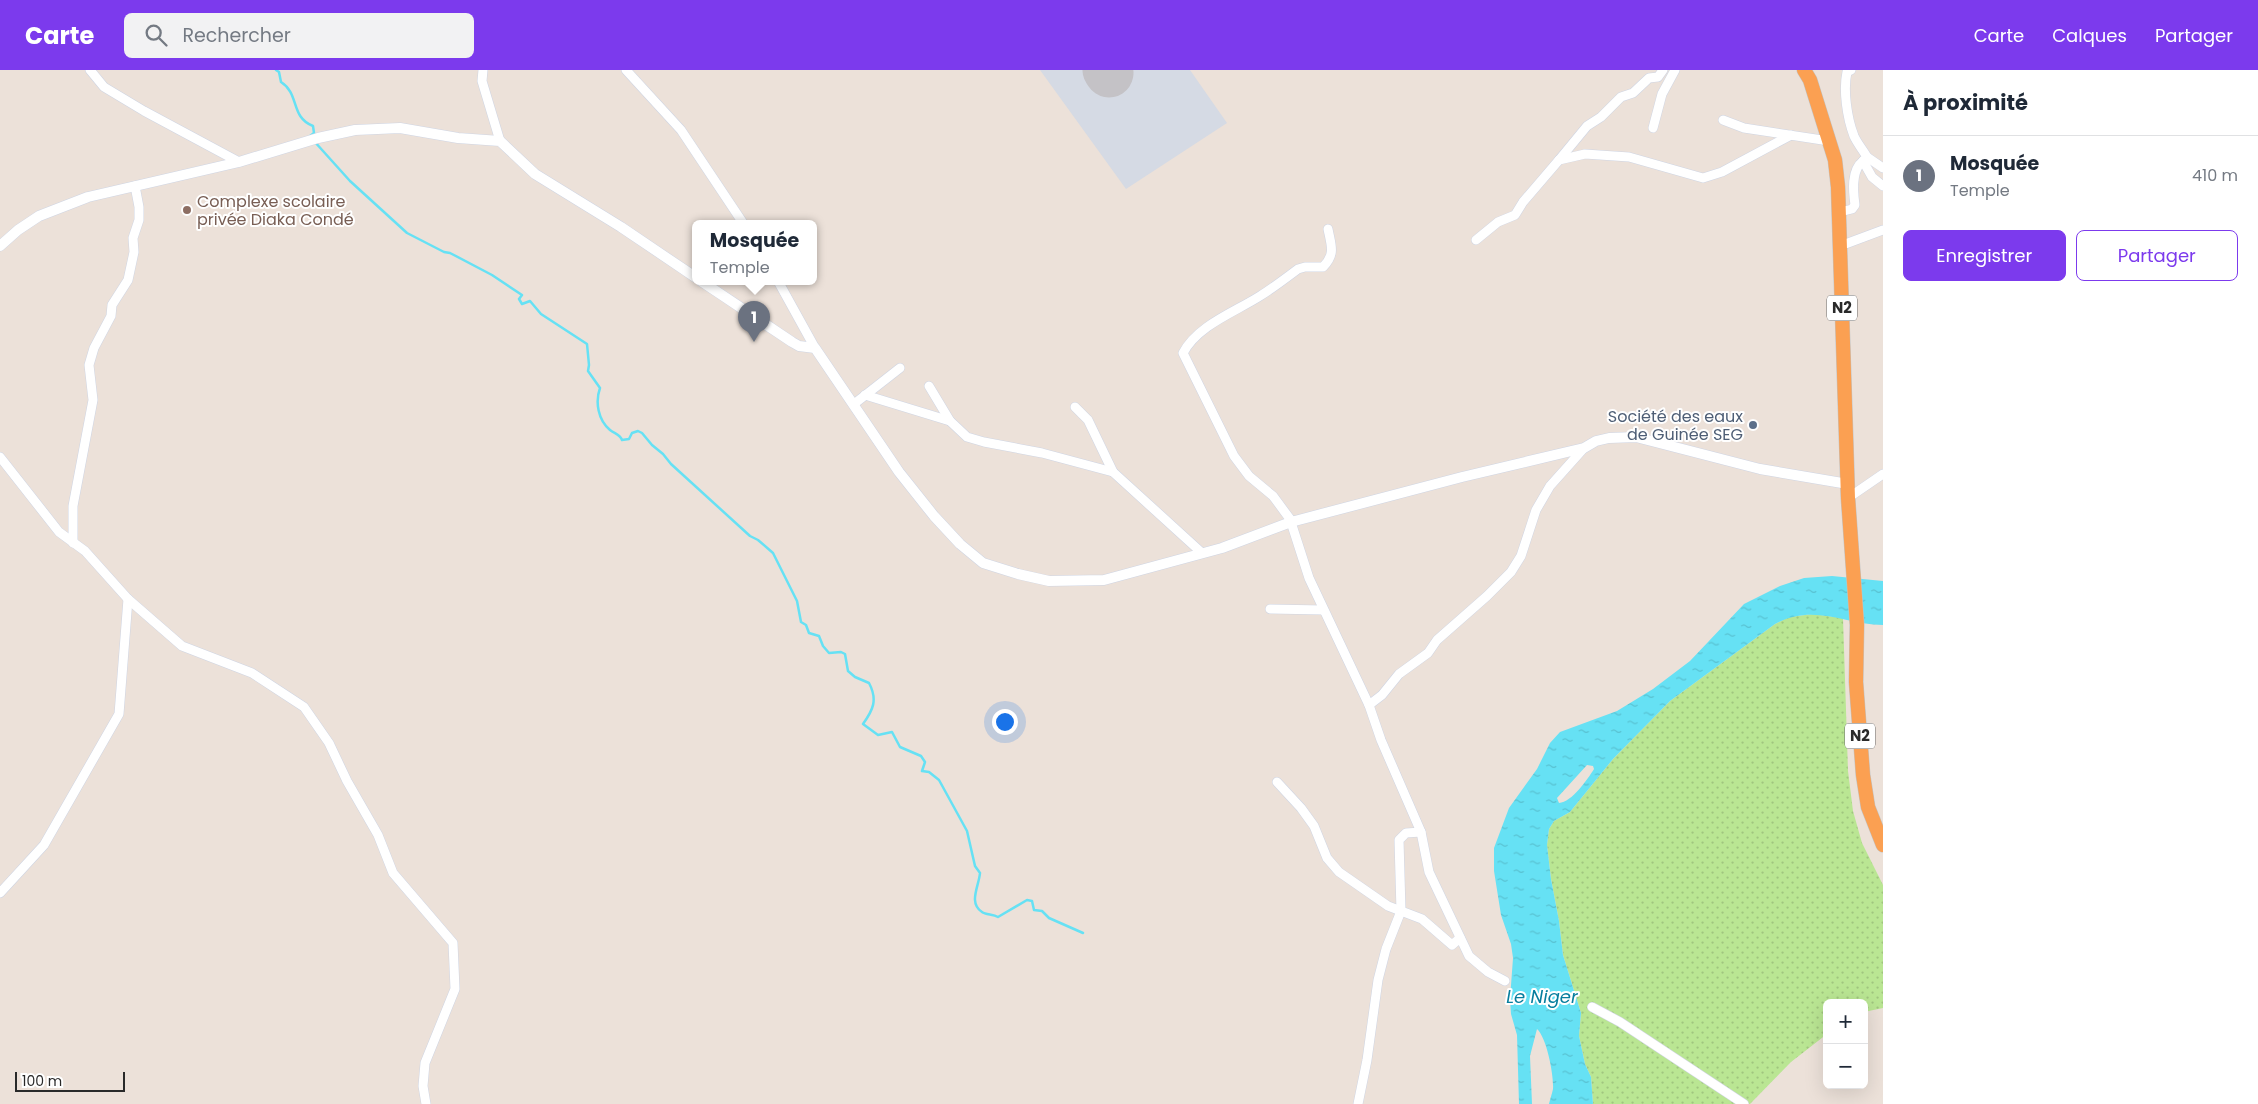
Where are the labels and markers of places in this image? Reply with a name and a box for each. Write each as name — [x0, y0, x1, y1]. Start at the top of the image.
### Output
place label: Complexe scolaire privée Diaka Condé — [197, 190, 354, 231]
marker: Complexe scolaire privée Diaka Condé — [181, 204, 193, 216]
pin: 1 — [738, 301, 770, 342]
place label: Société des eaux de Guinée SEG — [1608, 405, 1743, 446]
marker: Société des eaux de Guinée SEG — [1747, 419, 1759, 431]

